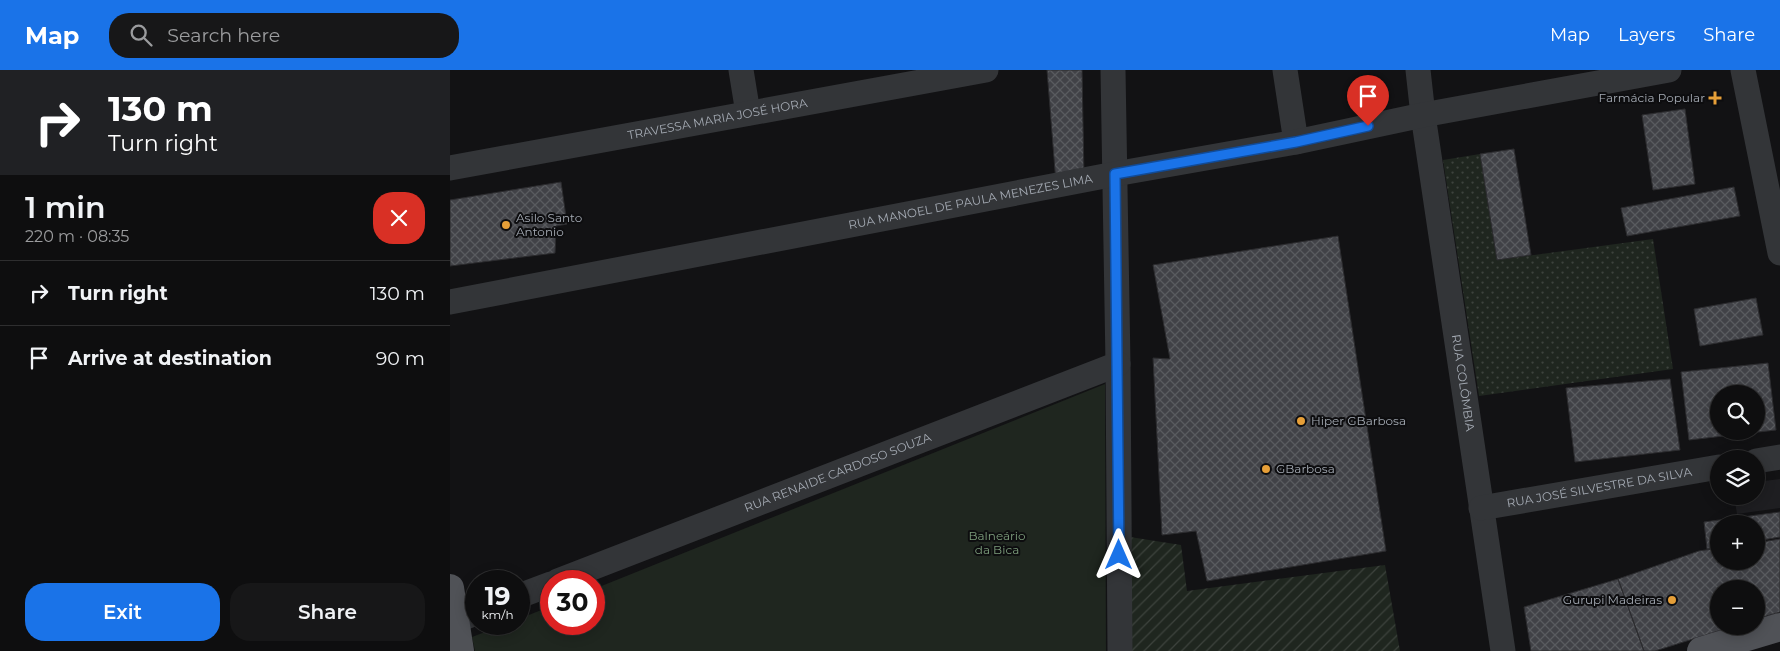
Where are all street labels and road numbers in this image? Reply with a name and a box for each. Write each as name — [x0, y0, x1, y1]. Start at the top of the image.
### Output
street label: TRAVESSA MARIA JOSÉ HORA — [626, 95, 809, 142]
street label: RUA MANOEL DE PAULA MENEZES LIMA — [847, 170, 1094, 232]
street label: RUA COLÔMBIA — [1449, 333, 1478, 432]
street label: RUA RENAIDE CARDOSO SOUZA — [742, 429, 934, 515]
street label: RUA JOSÉ SILVESTRE DA SILVA — [1505, 464, 1693, 510]

